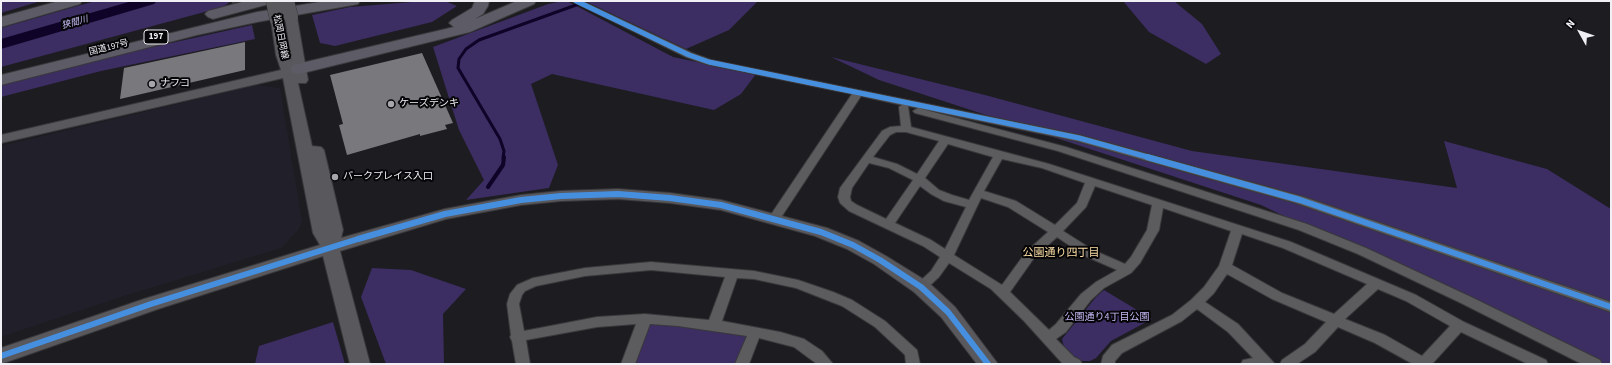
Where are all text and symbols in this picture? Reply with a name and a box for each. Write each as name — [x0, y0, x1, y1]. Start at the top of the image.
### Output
north arrow — [1560, 12, 1600, 52]
water label: 狭間川 — [61, 14, 89, 32]
street label: 松岡日岡線 — [270, 14, 290, 60]
text: N — [1562, 16, 1579, 32]
road number: 197 — [144, 30, 168, 44]
street label: 国道197号 — [88, 38, 130, 58]
place label: ナフコ — [160, 78, 190, 90]
marker: ナフコ — [147, 79, 157, 89]
place label: ケーズデンキ — [399, 98, 459, 110]
marker: ケーズデンキ — [386, 99, 396, 109]
place label: パークプレイス入口 — [343, 171, 433, 183]
marker: パークプレイス入口 — [330, 172, 340, 182]
district label: 公園通り四丁目 — [1023, 247, 1099, 261]
park label: 公園通り4丁目公園 — [1065, 312, 1149, 324]

